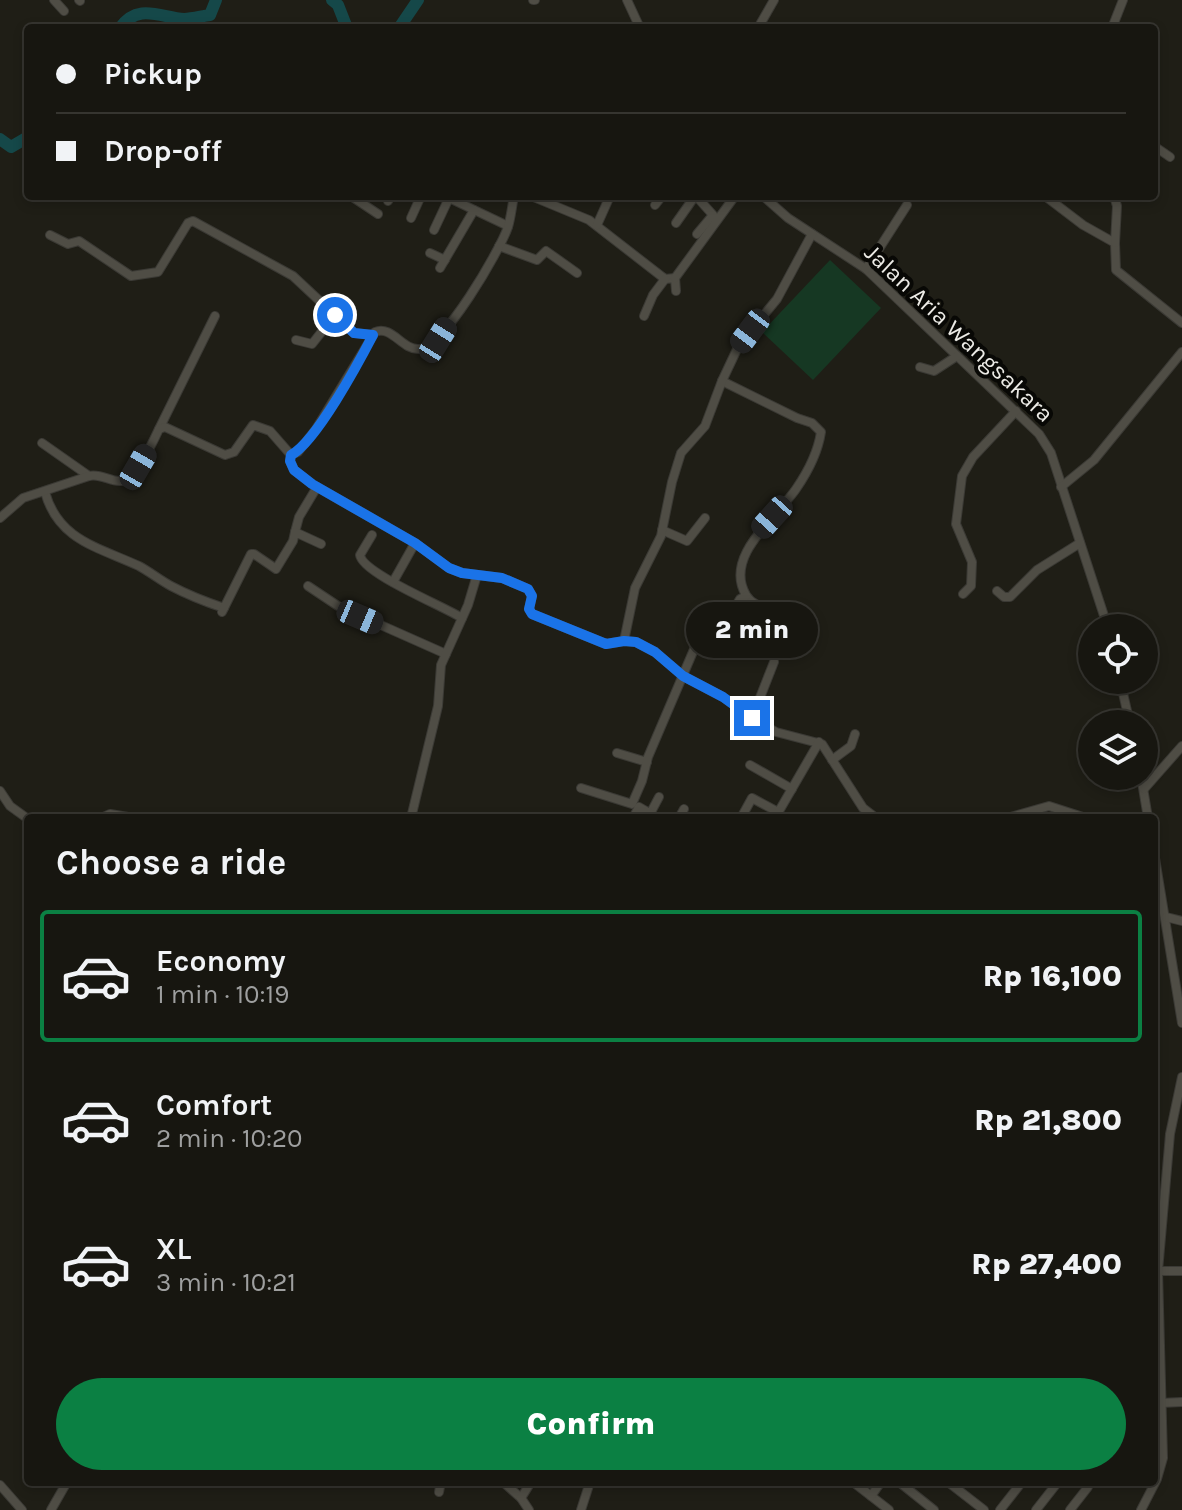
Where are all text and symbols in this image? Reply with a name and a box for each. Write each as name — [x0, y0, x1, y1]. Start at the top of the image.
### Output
text: Pickup — [104, 56, 202, 92]
text: Drop-off — [104, 133, 222, 169]
street label: Jalan Aria Wangsakara — [859, 238, 1059, 428]
route start — [317, 297, 353, 333]
car — [726, 305, 774, 357]
car — [415, 313, 461, 367]
car — [116, 440, 160, 494]
car — [747, 491, 797, 543]
car — [333, 597, 387, 637]
callout: 2 min — [686, 602, 818, 658]
text: 2 min — [715, 614, 789, 645]
map controls — [1078, 614, 1158, 790]
button: locate — [1078, 614, 1158, 694]
route end — [734, 700, 770, 736]
button: layers — [1078, 710, 1158, 790]
text: Choose a ride — [56, 841, 286, 883]
icon: car — [60, 940, 132, 1012]
text: Economy — [156, 943, 286, 979]
text: Rp 16,100 — [983, 958, 1122, 994]
text: 1 min · 10:19 — [156, 979, 289, 1010]
icon: car — [60, 1084, 132, 1156]
text: Comfort — [156, 1087, 272, 1123]
text: Rp 21,800 — [974, 1102, 1122, 1138]
text: 2 min · 10:20 — [156, 1123, 303, 1154]
icon: car — [60, 1228, 132, 1300]
text: XL — [156, 1231, 191, 1267]
text: Rp 27,400 — [971, 1246, 1122, 1282]
text: 3 min · 10:21 — [156, 1267, 296, 1298]
button: Confirm — [56, 1378, 1126, 1470]

